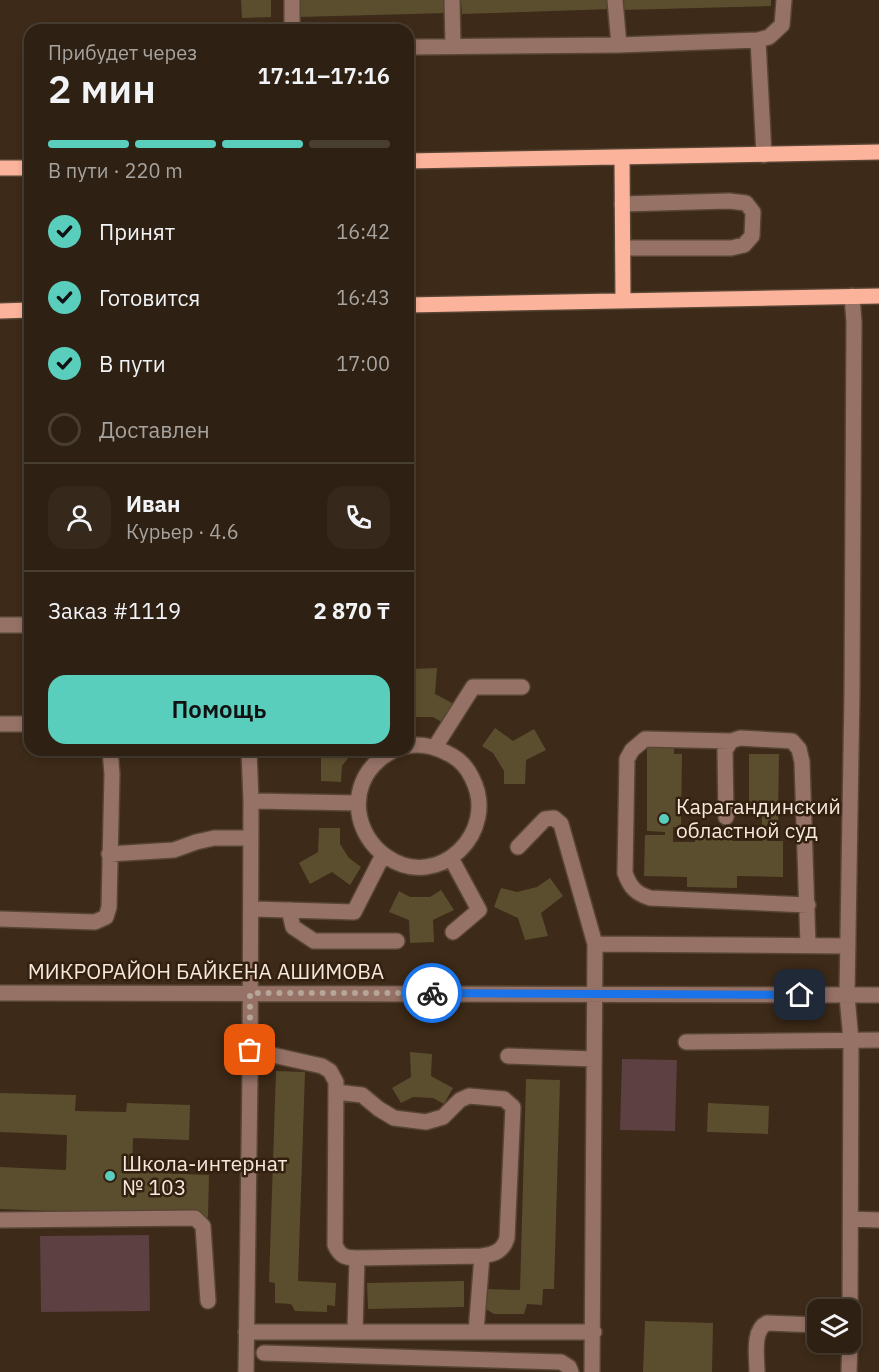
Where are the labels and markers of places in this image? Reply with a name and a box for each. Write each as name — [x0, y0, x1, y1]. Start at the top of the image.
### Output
place label: Карагандинский областной суд — [676, 792, 841, 844]
marker: Карагандинский областной суд — [657, 812, 671, 826]
pin — [774, 969, 825, 1020]
pin — [224, 1024, 275, 1075]
place label: Школа-интернат № 103 — [122, 1149, 288, 1201]
marker: Школа-интернат № 103 — [103, 1169, 117, 1183]

